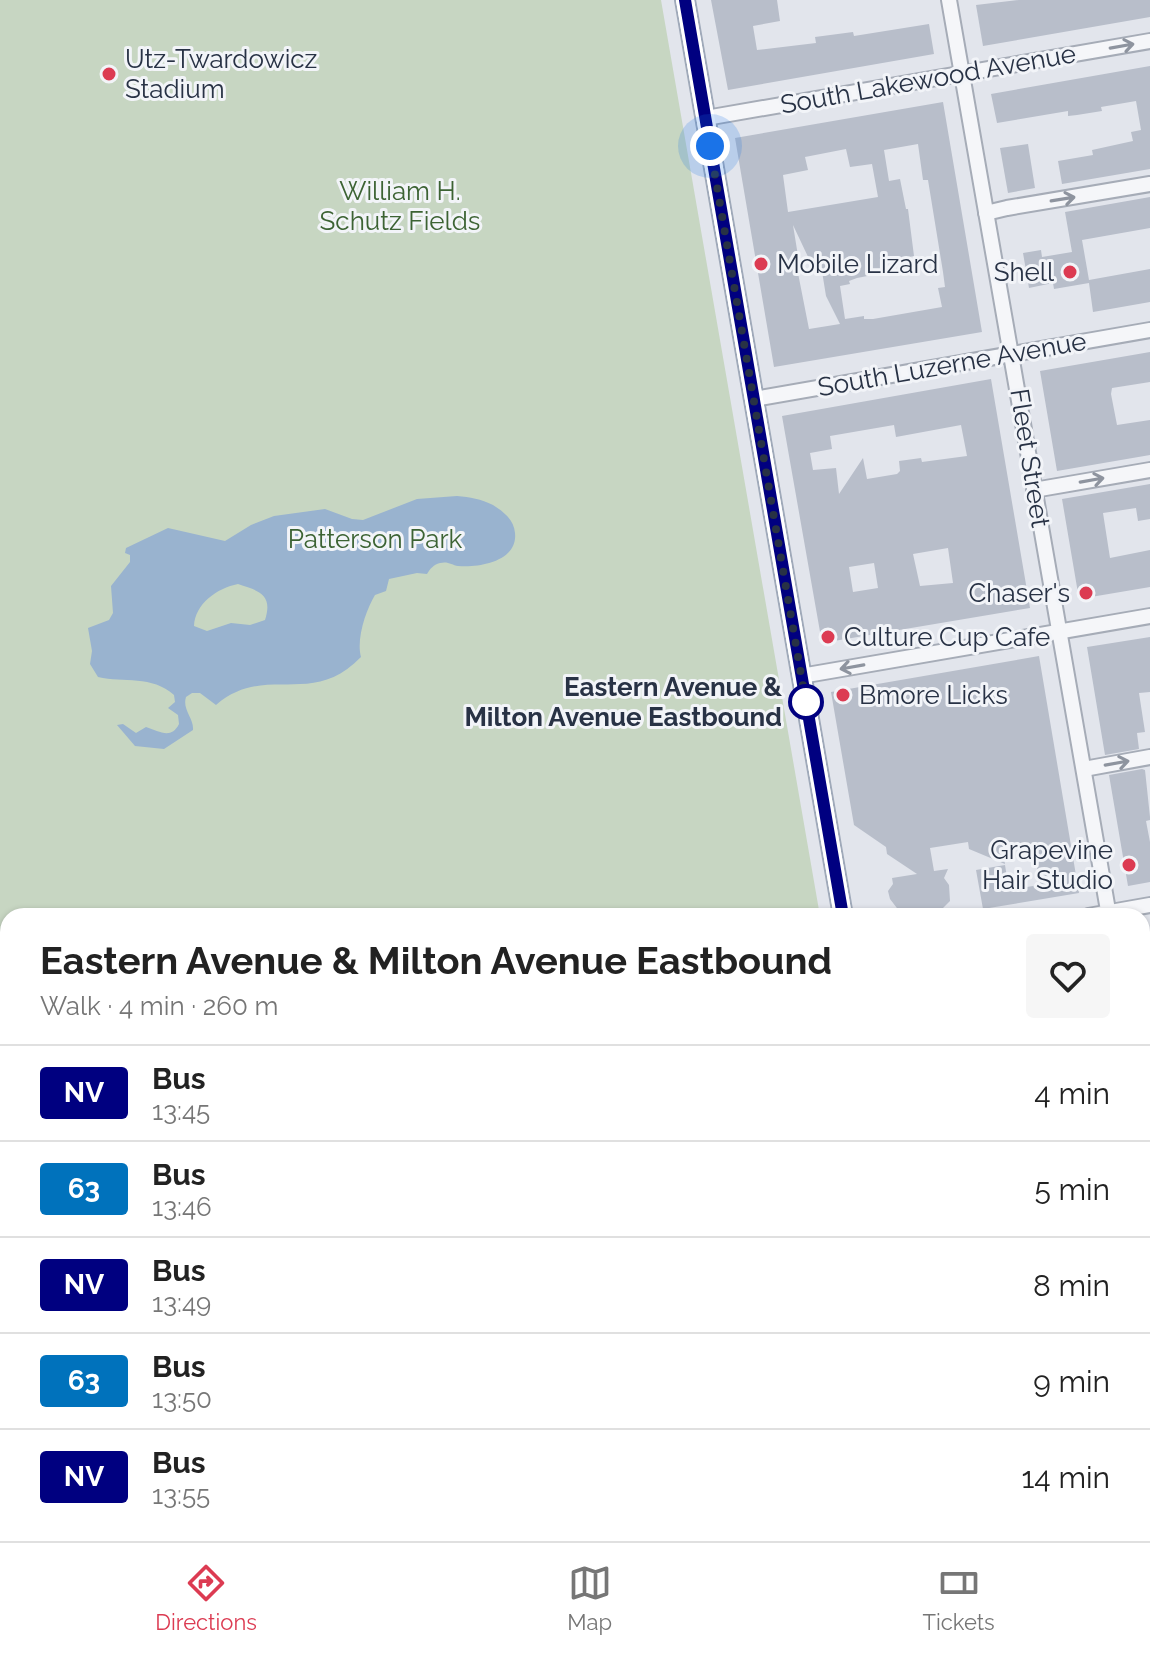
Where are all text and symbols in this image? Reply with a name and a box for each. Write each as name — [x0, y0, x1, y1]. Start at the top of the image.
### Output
one-way arrow — [1109, 37, 1134, 52]
street label: South Lakewood Avenue — [778, 38, 1078, 120]
place label: Utz-Twardowicz Stadium — [125, 44, 317, 104]
marker: Utz-Twardowicz Stadium — [100, 65, 118, 83]
your location — [690, 126, 730, 166]
park label: William H. Schutz Fields — [320, 176, 480, 236]
one-way arrow — [1050, 190, 1075, 205]
place label: Mobile Lizard — [777, 249, 938, 279]
marker: Mobile Lizard — [752, 255, 770, 273]
place label: Shell — [994, 257, 1055, 287]
marker: Shell — [1061, 263, 1079, 281]
street label: South Luzerne Avenue — [815, 326, 1089, 402]
street label: Fleet Street — [1004, 386, 1056, 530]
one-way arrow — [1079, 471, 1104, 486]
park label: Patterson Park — [288, 524, 463, 554]
place label: Chaser's — [968, 578, 1070, 608]
marker: Chaser's — [1077, 584, 1095, 602]
place label: Culture Cup Cafe — [844, 622, 1050, 652]
marker: Culture Cup Cafe — [819, 628, 837, 646]
one-way arrow — [840, 661, 866, 676]
place label: Eastern Avenue & Milton Avenue Eastbound — [464, 672, 782, 732]
place label: Bmore Licks — [859, 680, 1008, 710]
marker: Eastern Avenue & Milton Avenue Eastbound — [789, 685, 823, 719]
marker: Bmore Licks — [834, 686, 852, 704]
one-way arrow — [1104, 755, 1129, 770]
place label: Grapevine Hair Studio — [982, 835, 1113, 895]
marker: Grapevine Hair Studio — [1120, 856, 1138, 874]
button: heart — [1026, 934, 1110, 1018]
text: Eastern Avenue & Milton Avenue Eastbound — [40, 938, 832, 983]
text: Walk · 4 min · 260 m — [40, 991, 278, 1021]
text: Bus — [152, 1061, 206, 1096]
text: NV — [64, 1076, 104, 1109]
text: 4 min — [1034, 1076, 1110, 1111]
text: 13:45 — [152, 1096, 210, 1126]
text: Bus — [152, 1157, 206, 1192]
text: 63 — [68, 1172, 100, 1205]
text: 5 min — [1034, 1172, 1110, 1207]
text: 13:46 — [152, 1192, 212, 1222]
text: Bus — [152, 1253, 206, 1288]
text: NV — [64, 1268, 104, 1301]
text: 8 min — [1033, 1268, 1110, 1303]
text: 13:49 — [152, 1288, 211, 1318]
text: Bus — [152, 1349, 206, 1384]
text: 63 — [68, 1364, 100, 1397]
text: 9 min — [1033, 1364, 1110, 1399]
text: 13:50 — [152, 1384, 212, 1414]
text: Bus — [152, 1445, 206, 1480]
text: NV — [64, 1460, 104, 1493]
text: 14 min — [1022, 1460, 1110, 1495]
text: 13:55 — [152, 1480, 210, 1510]
tab: Directions — [155, 1561, 257, 1635]
tab: Map — [567, 1561, 612, 1635]
tab: Tickets — [923, 1561, 995, 1635]

